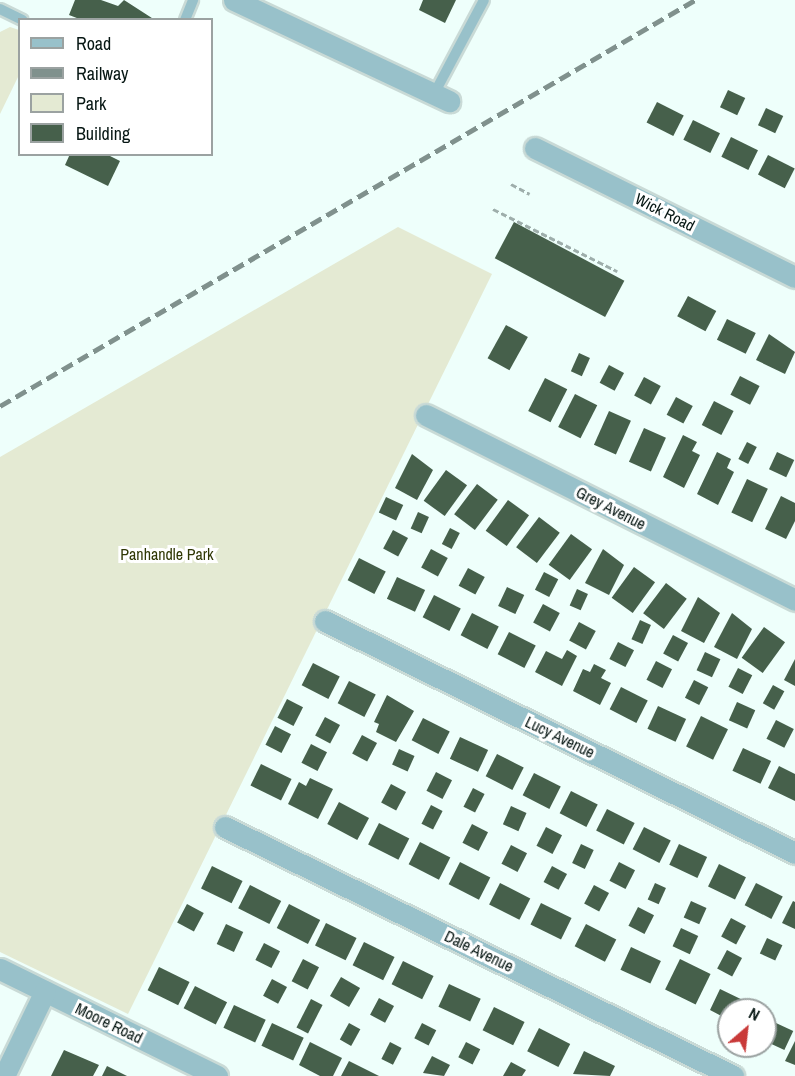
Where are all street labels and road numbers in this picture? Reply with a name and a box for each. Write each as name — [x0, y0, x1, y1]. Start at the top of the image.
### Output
street label: Wick Road — [632, 189, 698, 235]
street label: Grey Avenue — [573, 482, 649, 534]
street label: Lucy Avenue — [522, 712, 598, 762]
street label: Dale Avenue — [441, 926, 517, 976]
street label: Moore Road — [72, 999, 146, 1047]

